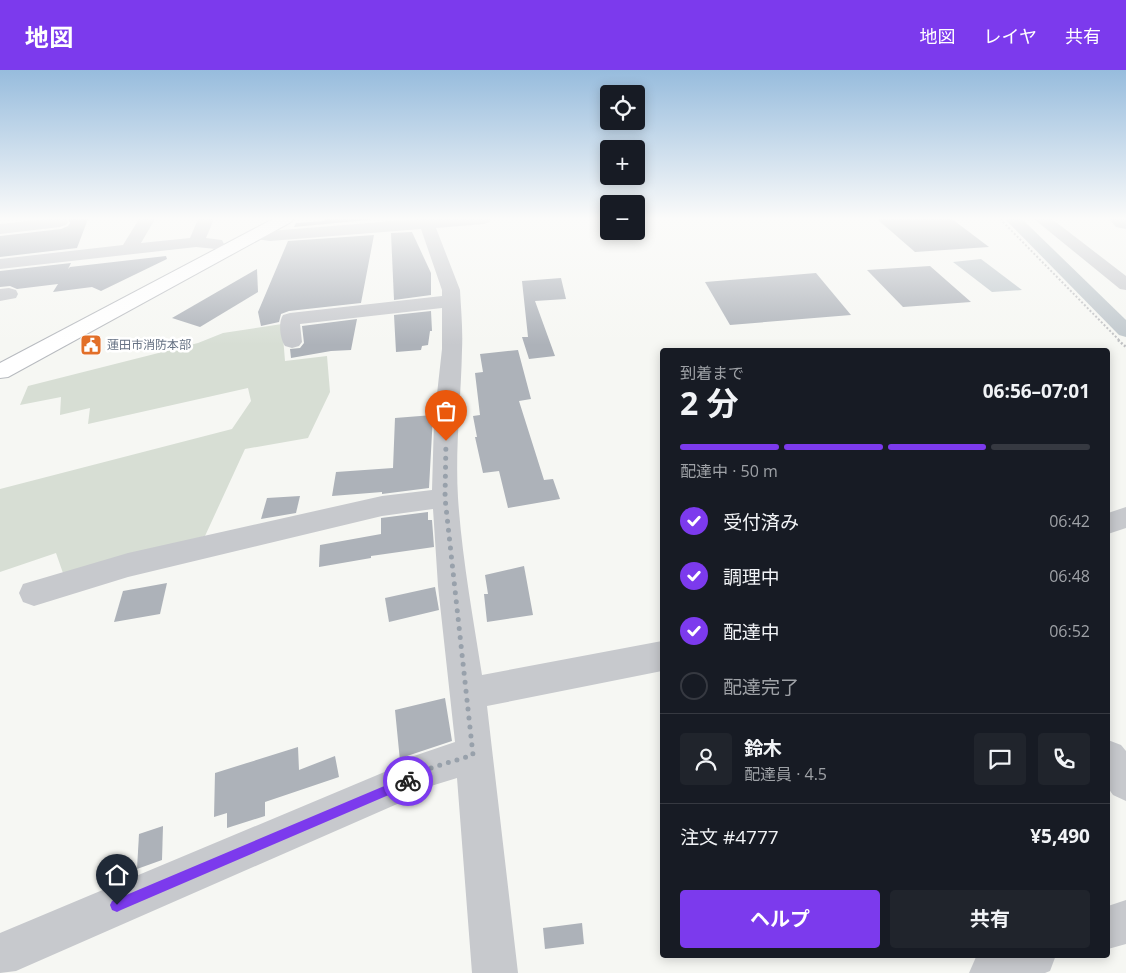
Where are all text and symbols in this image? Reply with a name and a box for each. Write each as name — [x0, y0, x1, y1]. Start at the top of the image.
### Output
text: 地図 — [25, 20, 73, 53]
text: 地図 — [920, 24, 956, 48]
text: レイヤ — [984, 24, 1037, 48]
text: 共有 — [1065, 24, 1101, 48]
map controls — [600, 85, 645, 240]
button: locate — [600, 85, 645, 130]
button: + — [600, 140, 645, 185]
button: − — [600, 195, 645, 240]
public building icon: 蓮田市消防本部 — [79, 333, 103, 357]
place label: 蓮田市消防本部 — [107, 336, 191, 353]
text: 到着まで — [680, 362, 744, 384]
text: 06:56–07:01 — [983, 378, 1090, 404]
text: 2 分 — [680, 381, 739, 424]
pin — [425, 390, 467, 441]
icon: bag — [432, 397, 460, 425]
text: 配達中 · 50 m — [680, 460, 778, 482]
icon: check — [680, 507, 708, 535]
text: 受付済み — [723, 509, 799, 535]
text: 06:42 — [1049, 510, 1090, 532]
icon: check — [680, 562, 708, 590]
text: 調理中 — [723, 564, 780, 590]
text: 06:48 — [1049, 565, 1090, 587]
icon: check — [680, 617, 708, 645]
text: 配達中 — [723, 619, 780, 645]
text: 06:52 — [1049, 620, 1090, 642]
text: 配達完了 — [723, 674, 799, 700]
button: person — [680, 733, 732, 785]
button: chat — [974, 733, 1026, 785]
button: phone — [1038, 733, 1090, 785]
text: 鈴木 — [744, 735, 782, 761]
courier — [383, 756, 433, 806]
text: 配達員 · 4.5 — [744, 763, 827, 785]
icon: bike — [394, 767, 422, 795]
text: ¥5,490 — [1030, 823, 1090, 849]
text: 注文 #4777 — [680, 824, 779, 850]
pin — [96, 854, 138, 905]
icon: home — [103, 861, 131, 889]
button: ヘルプ — [680, 890, 880, 948]
button: 共有 — [890, 890, 1090, 948]

